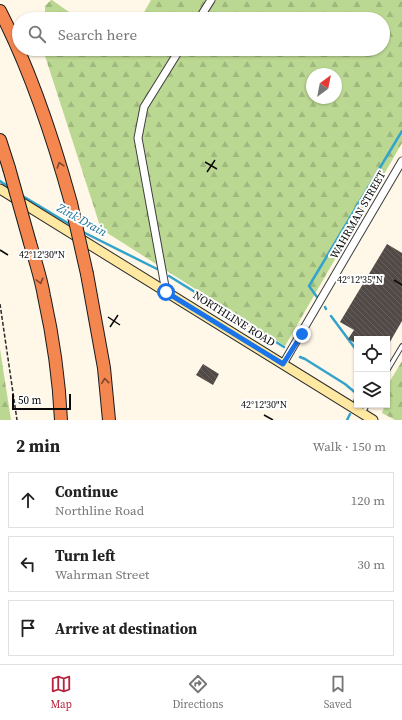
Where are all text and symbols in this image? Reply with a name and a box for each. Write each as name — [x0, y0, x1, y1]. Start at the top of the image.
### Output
search box — [12, 12, 390, 56]
icon: search — [26, 23, 48, 45]
text: Search here — [58, 24, 137, 45]
north arrow — [306, 68, 342, 104]
one-way arrow — [56, 162, 65, 169]
street label: WAHRMAN STREET — [327, 168, 390, 262]
water label: Zink Drain — [53, 199, 110, 240]
text: 42°12'30"N — [19, 248, 65, 261]
text: 42°12'35"N — [337, 273, 383, 286]
one-way arrow — [36, 277, 44, 284]
route start — [157, 283, 175, 301]
street label: NORTHLINE ROAD — [190, 288, 278, 350]
route end — [293, 325, 311, 343]
map controls — [354, 336, 390, 408]
button: locate — [354, 336, 390, 372]
button: layers — [354, 372, 390, 408]
one-way arrow — [101, 378, 110, 384]
scale bar — [12, 392, 71, 411]
text: 50 m — [18, 393, 41, 408]
text: 42°12'30"N — [241, 398, 287, 411]
text: 2 min — [16, 434, 60, 458]
text: Walk · 150 m — [313, 438, 386, 455]
text: Continue — [55, 481, 118, 502]
icon: ahead — [17, 489, 39, 511]
text: 120 m — [351, 492, 385, 509]
text: Northline Road — [55, 502, 144, 519]
text: Turn left — [55, 545, 115, 566]
icon: left — [17, 553, 39, 575]
text: 30 m — [357, 556, 385, 573]
text: Wahrman Street — [55, 566, 149, 583]
icon: arrive — [17, 617, 39, 639]
text: Arrive at destination — [55, 618, 197, 639]
tab: Map — [50, 673, 72, 712]
tab: Directions — [172, 673, 223, 712]
tab: Saved — [324, 673, 352, 712]

